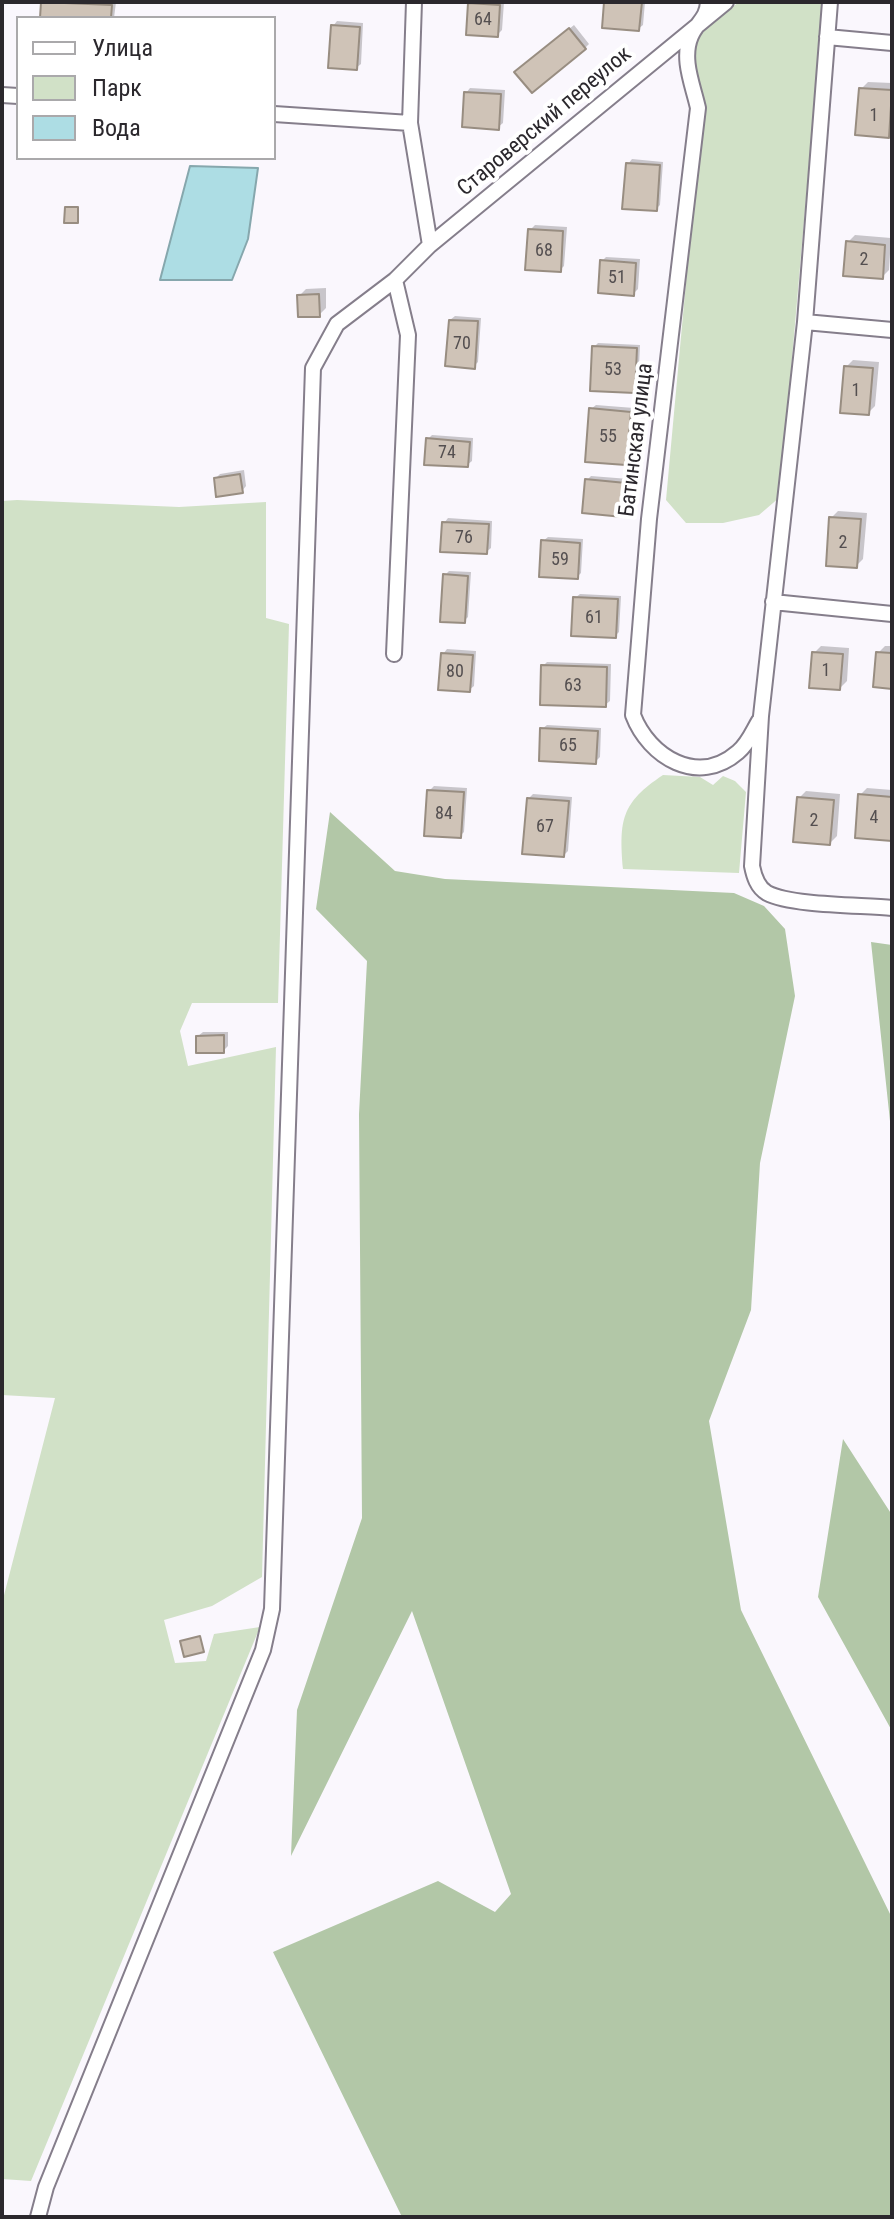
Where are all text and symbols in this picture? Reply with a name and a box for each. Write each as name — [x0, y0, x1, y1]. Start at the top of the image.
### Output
house number: 64 — [474, 9, 492, 31]
legend — [16, 16, 276, 160]
text: Улица — [92, 34, 153, 62]
street label: Староверский переулок — [453, 42, 637, 202]
text: Парк — [92, 74, 142, 102]
house number: 1 — [870, 105, 878, 127]
text: Вода — [92, 114, 141, 142]
house number: 68 — [535, 240, 553, 262]
house number: 2 — [860, 249, 868, 271]
house number: 51 — [608, 267, 626, 289]
house number: 70 — [453, 333, 471, 355]
house number: 53 — [604, 359, 622, 381]
street label: Батинская улица — [614, 362, 660, 518]
house number: 1 — [852, 380, 860, 402]
house number: 55 — [599, 426, 617, 448]
house number: 74 — [438, 442, 456, 464]
house number: 76 — [455, 527, 473, 549]
house number: 2 — [839, 532, 847, 554]
house number: 59 — [551, 549, 569, 571]
house number: 61 — [585, 607, 603, 629]
house number: 1 — [822, 660, 830, 682]
house number: 80 — [446, 661, 464, 683]
house number: 63 — [564, 675, 582, 697]
house number: 65 — [559, 735, 577, 757]
house number: 84 — [435, 803, 453, 825]
house number: 4 — [870, 807, 878, 829]
house number: 2 — [810, 810, 818, 832]
house number: 67 — [536, 816, 554, 838]

